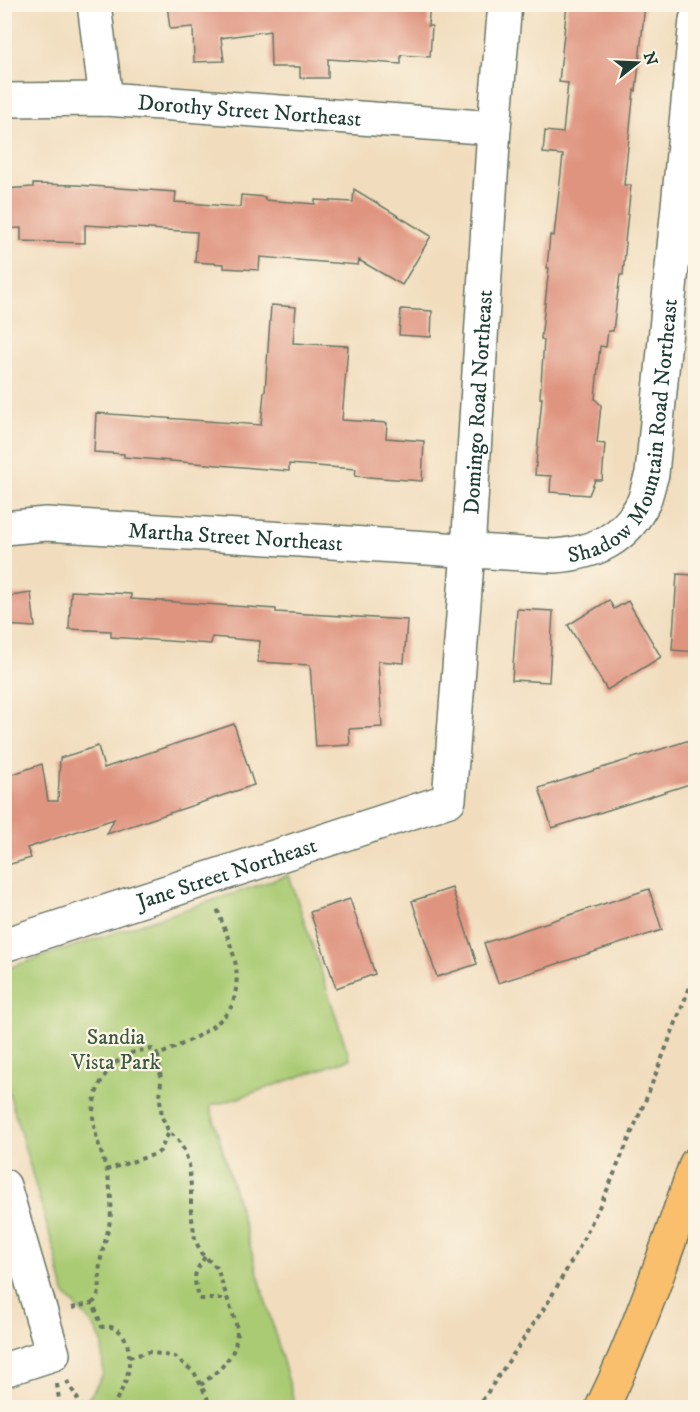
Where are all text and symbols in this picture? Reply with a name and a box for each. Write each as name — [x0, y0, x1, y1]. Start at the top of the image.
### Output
north arrow — [607, 33, 667, 93]
text: N — [639, 49, 662, 68]
street label: Dorothy Street Northeast — [137, 89, 362, 133]
street label: Domingo Road Northeast — [458, 289, 499, 515]
street label: Shadow Mountain Road Northeast — [566, 297, 684, 569]
street label: Martha Street Northeast — [127, 517, 343, 558]
street label: Jane Street Northeast — [132, 832, 320, 916]
park label: Sandia Vista Park — [71, 1024, 161, 1076]

